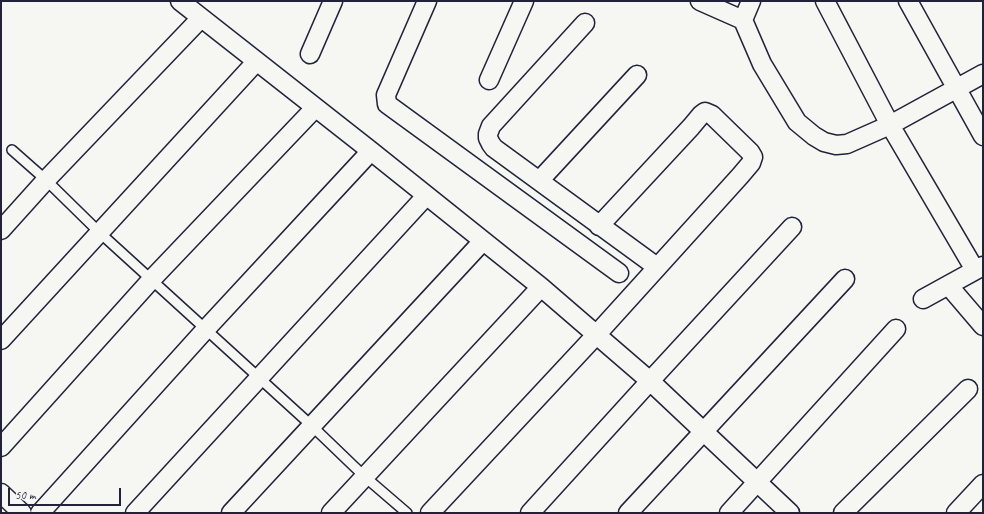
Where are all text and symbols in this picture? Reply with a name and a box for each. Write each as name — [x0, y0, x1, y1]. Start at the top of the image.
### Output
scale bar — [10, 480, 123, 506]
text: 50 m — [15, 487, 35, 503]

